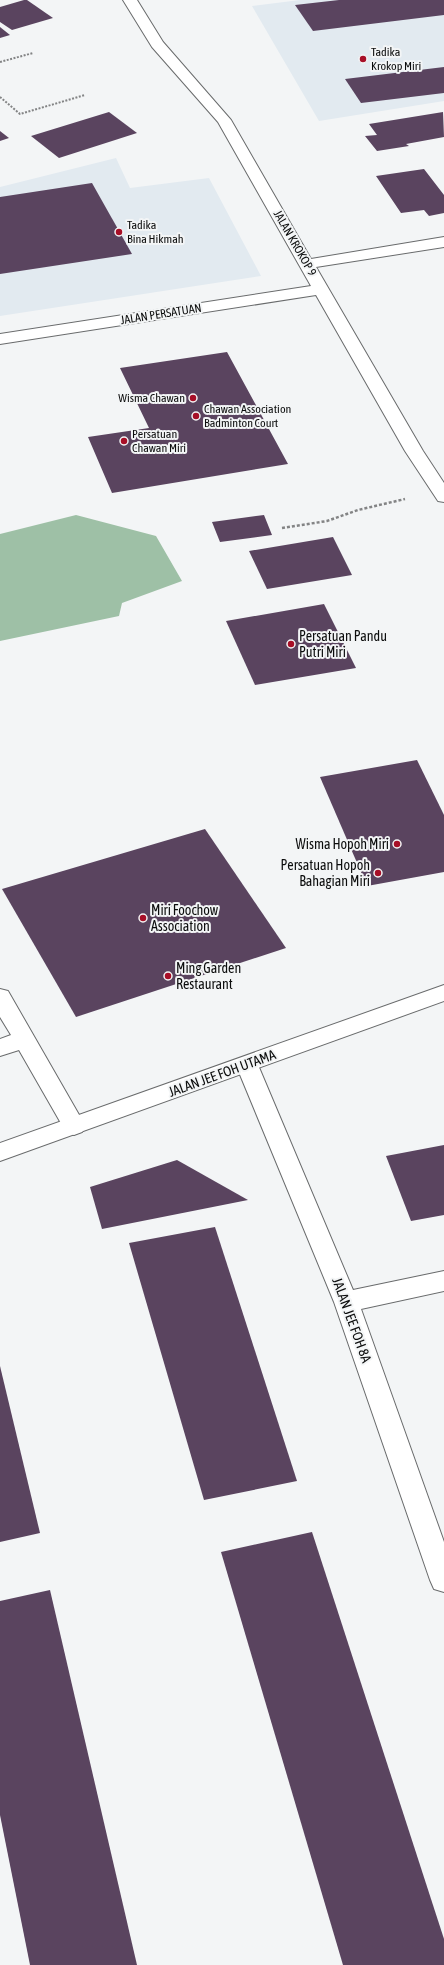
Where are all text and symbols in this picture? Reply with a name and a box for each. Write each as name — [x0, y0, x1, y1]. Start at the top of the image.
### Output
place label: Tadika Krokop Miri — [371, 45, 421, 73]
marker: Tadika Krokop Miri — [358, 54, 368, 64]
street label: JALAN KROKOP 9 — [271, 208, 320, 279]
place label: Tadika Bina Hikmah — [127, 218, 184, 246]
marker: Tadika Bina Hikmah — [114, 227, 124, 237]
street label: JALAN PERSATUAN — [120, 301, 202, 327]
place label: Wisma Chawan — [118, 391, 185, 405]
marker: Wisma Chawan — [188, 393, 198, 403]
place label: Chawan Association Badminton Court — [204, 402, 291, 430]
marker: Chawan Association Badminton Court — [191, 411, 201, 421]
place label: Persatuan Chawan Miri — [132, 427, 186, 455]
marker: Persatuan Chawan Miri — [119, 436, 129, 446]
place label: Persatuan Pandu Putri Miri — [299, 628, 387, 660]
marker: Persatuan Pandu Putri Miri — [286, 639, 296, 649]
place label: Wisma Hopoh Miri — [296, 836, 389, 852]
marker: Wisma Hopoh Miri — [392, 839, 402, 849]
place label: Persatuan Hopoh Bahagian Miri — [281, 857, 370, 889]
marker: Persatuan Hopoh Bahagian Miri — [373, 868, 383, 878]
place label: Miri Foochow Association — [151, 902, 219, 934]
marker: Miri Foochow Association — [138, 913, 148, 923]
place label: Ming Garden Restaurant — [176, 960, 241, 992]
marker: Ming Garden Restaurant — [163, 971, 173, 981]
street label: JALAN JEE FOH UTAMA — [166, 1046, 278, 1100]
street label: JALAN JEE FOH 8A — [329, 1275, 375, 1365]

